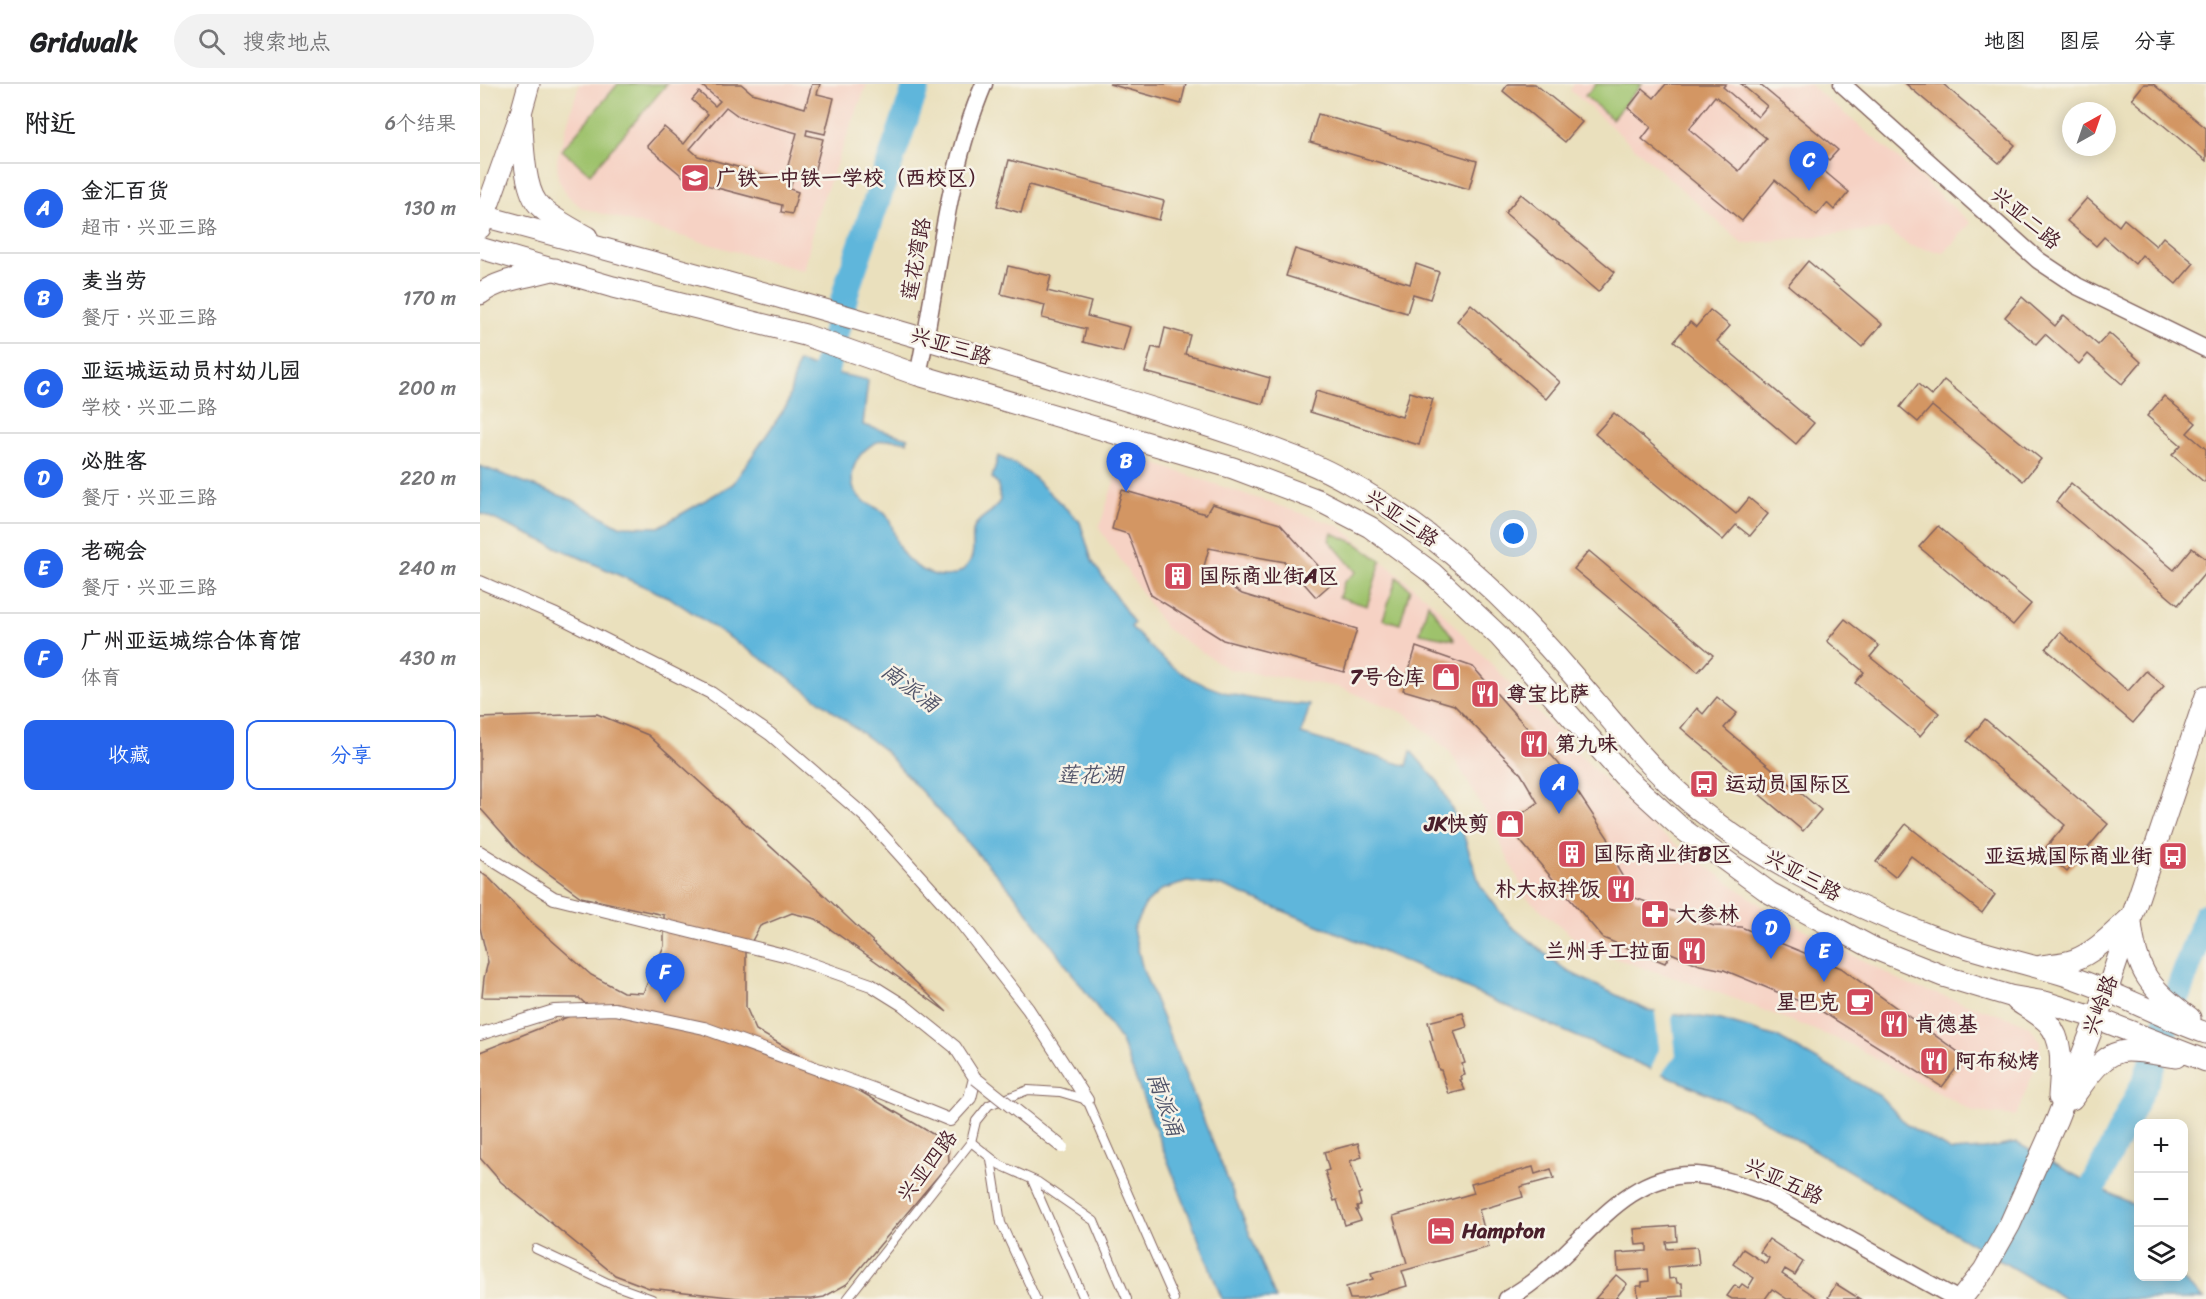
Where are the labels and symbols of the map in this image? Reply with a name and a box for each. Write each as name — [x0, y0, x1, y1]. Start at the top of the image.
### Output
north arrow — [2062, 102, 2116, 156]
pin: C — [1790, 141, 1828, 191]
place label: 广铁一中铁一学校（西校区） — [716, 159, 989, 197]
school or university icon: 广铁一中铁一学校（西校区） — [679, 162, 711, 194]
street label: 兴亚二路 — [1982, 176, 2070, 260]
street label: 莲花湾路 — [890, 214, 942, 304]
street label: 兴亚三路 — [905, 316, 997, 376]
pin: B — [1106, 442, 1146, 492]
street label: 兴亚三路 — [1357, 478, 1447, 558]
your location — [1499, 519, 1528, 548]
place label: 国际商业街A区 — [1199, 557, 1339, 595]
building icon: 国际商业街A区 — [1162, 560, 1194, 592]
water label: 南派涌 — [873, 652, 950, 723]
place label: 7号仓库 — [1350, 658, 1425, 696]
shop icon: 7号仓库 — [1430, 661, 1462, 693]
place label: 尊宝比萨 — [1506, 675, 1590, 713]
restaurant icon: 尊宝比萨 — [1469, 678, 1501, 710]
place label: 第九味 — [1555, 725, 1618, 763]
restaurant icon: 第九味 — [1518, 728, 1550, 760]
water label: 莲花湖 — [1057, 755, 1125, 794]
pin: A — [1540, 764, 1578, 814]
place label: 运动员国际区 — [1725, 765, 1851, 803]
bus stop icon: 运动员国际区 — [1688, 768, 1720, 800]
place label: JK快剪 — [1423, 805, 1489, 843]
shop icon: JK快剪 — [1494, 808, 1526, 840]
place label: 国际商业街B区 — [1593, 835, 1732, 873]
place label: 亚运城国际商业街 — [1984, 837, 2152, 875]
building icon: 国际商业街B区 — [1556, 838, 1588, 870]
street label: 兴亚三路 — [1757, 838, 1849, 912]
bus stop icon: 亚运城国际商业街 — [2157, 840, 2189, 872]
place label: 朴大叔拌饭 — [1495, 870, 1600, 908]
restaurant icon: 朴大叔拌饭 — [1605, 873, 1637, 905]
place label: 大参林 — [1676, 895, 1739, 933]
pharmacy icon: 大参林 — [1639, 898, 1671, 930]
pin: D — [1752, 910, 1790, 959]
place label: 兰州手工拉面 — [1545, 932, 1671, 970]
pin: E — [1804, 932, 1844, 982]
restaurant icon: 兰州手工拉面 — [1676, 935, 1708, 967]
pin: F — [646, 954, 684, 1003]
street label: 兴岭路 — [2071, 969, 2129, 1041]
place label: 星巴克 — [1776, 983, 1839, 1021]
cafe icon: 星巴克 — [1844, 986, 1876, 1018]
place label: 肯德基 — [1915, 1005, 1978, 1043]
restaurant icon: 肯德基 — [1878, 1008, 1910, 1040]
place label: 阿布秘烤 — [1955, 1042, 2039, 1080]
restaurant icon: 阿布秘烤 — [1918, 1045, 1950, 1077]
water label: 南派涌 — [1136, 1067, 1195, 1143]
street label: 兴亚四路 — [887, 1121, 967, 1211]
street label: 兴亚五路 — [1738, 1147, 1830, 1215]
place label: Hampton — [1461, 1212, 1546, 1250]
hotel icon: Hampton — [1425, 1215, 1457, 1247]

